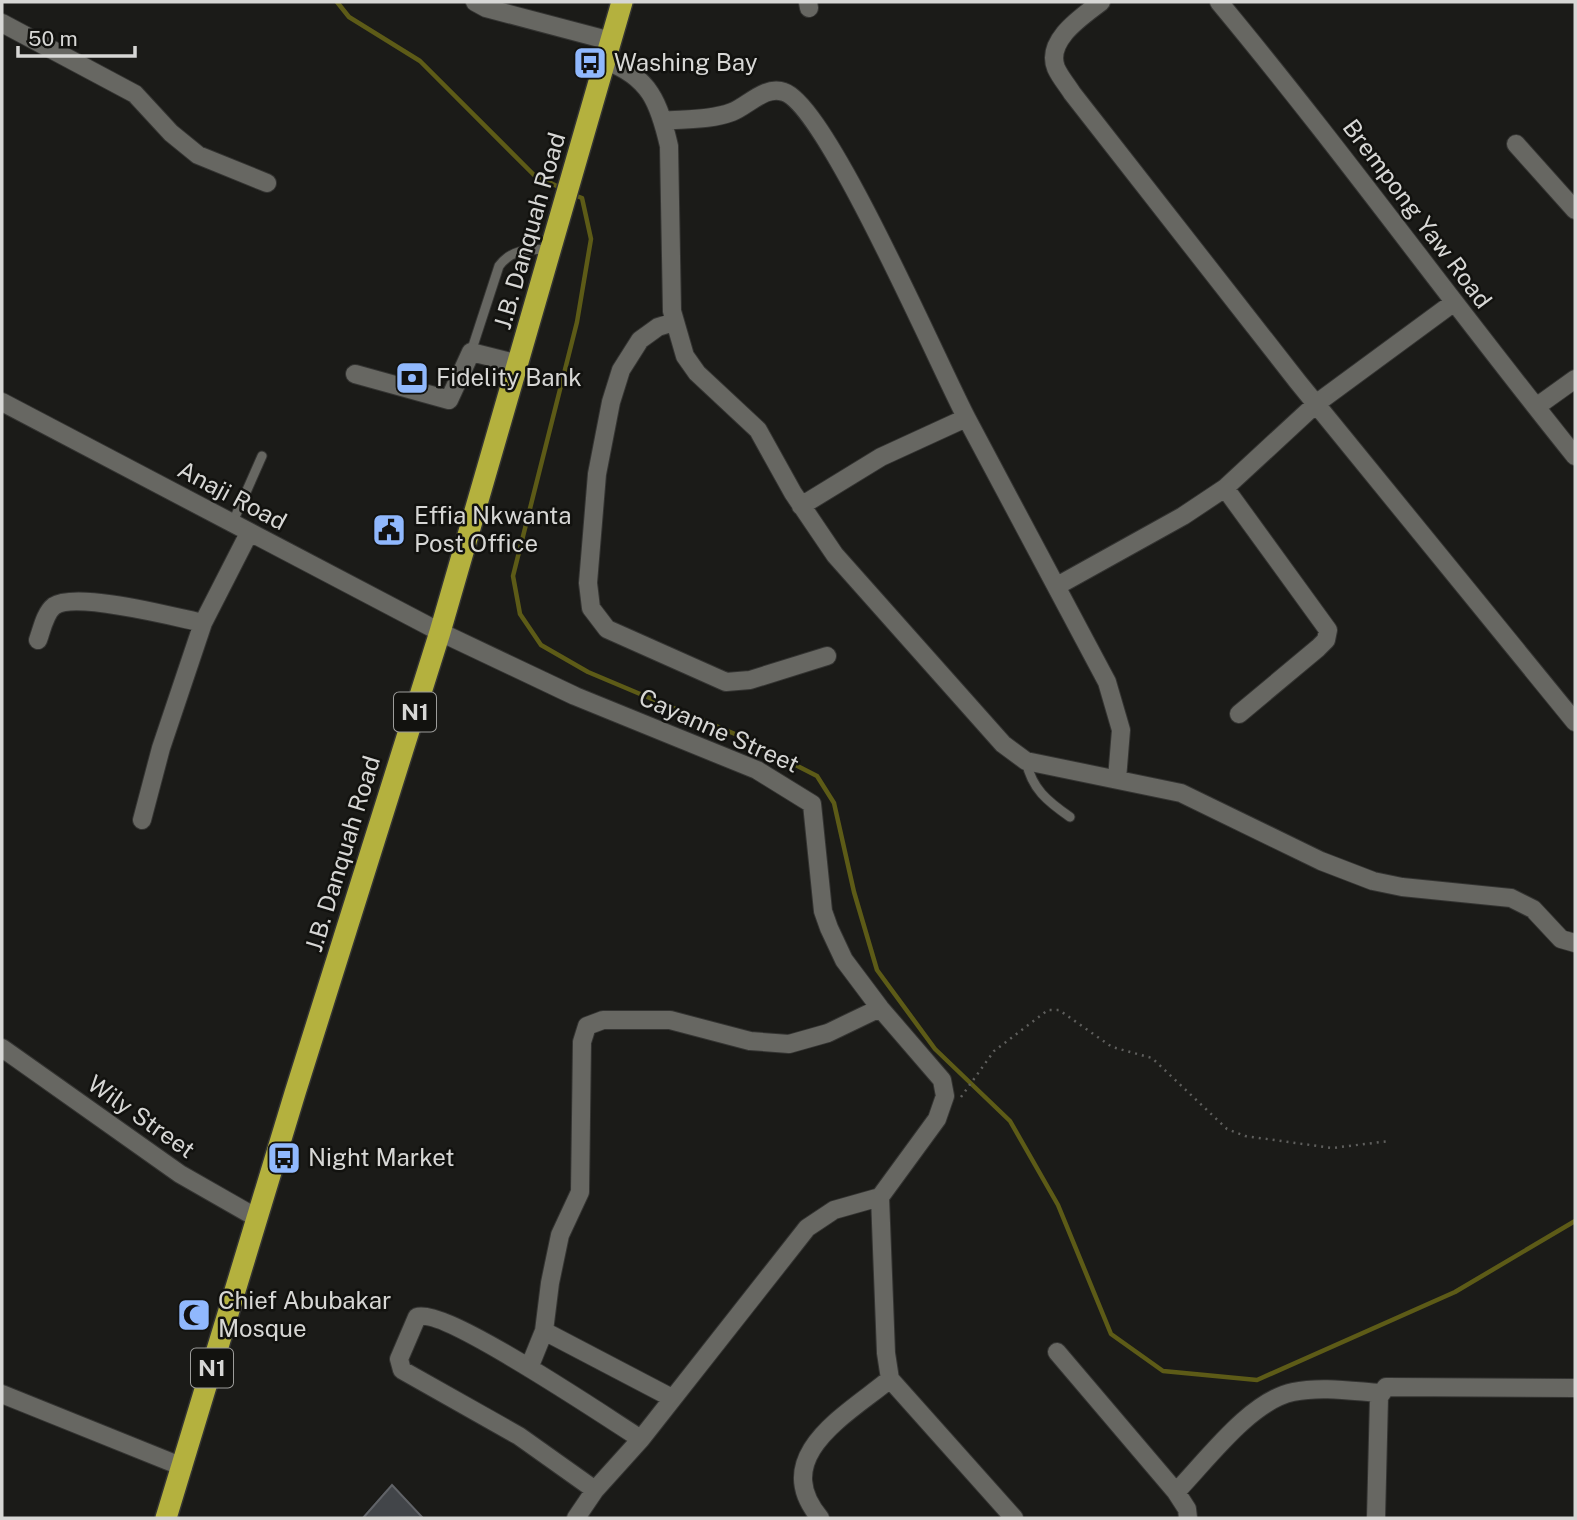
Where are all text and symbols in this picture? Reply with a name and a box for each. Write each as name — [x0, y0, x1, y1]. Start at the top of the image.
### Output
scale bar — [18, 14, 135, 58]
text: 50 m — [28, 26, 78, 51]
bus stop icon: Washing Bay — [571, 44, 609, 82]
place label: Washing Bay — [614, 48, 758, 76]
street label: Brempong Yaw Road — [1338, 113, 1498, 313]
street label: J.B. Danquah Road — [488, 129, 571, 332]
bank icon: Fidelity Bank — [393, 359, 431, 397]
place label: Fidelity Bank — [436, 363, 582, 391]
street label: Anaji Road — [173, 455, 292, 535]
place label: Effia Nkwanta Post Office — [414, 501, 572, 557]
public building icon: Effia Nkwanta Post Office — [370, 511, 408, 549]
street label: Cayanne Street — [635, 682, 804, 778]
road number: N1 — [394, 692, 436, 732]
street label: J.B. Danquah Road — [299, 752, 385, 955]
street label: Wily Street — [83, 1069, 201, 1163]
bus stop icon: Night Market — [265, 1139, 303, 1177]
place label: Night Market — [308, 1143, 455, 1171]
place label: Chief Abubakar Mosque — [218, 1286, 391, 1342]
mosque icon: Chief Abubakar Mosque — [175, 1296, 213, 1334]
road number: N1 — [191, 1348, 233, 1387]

